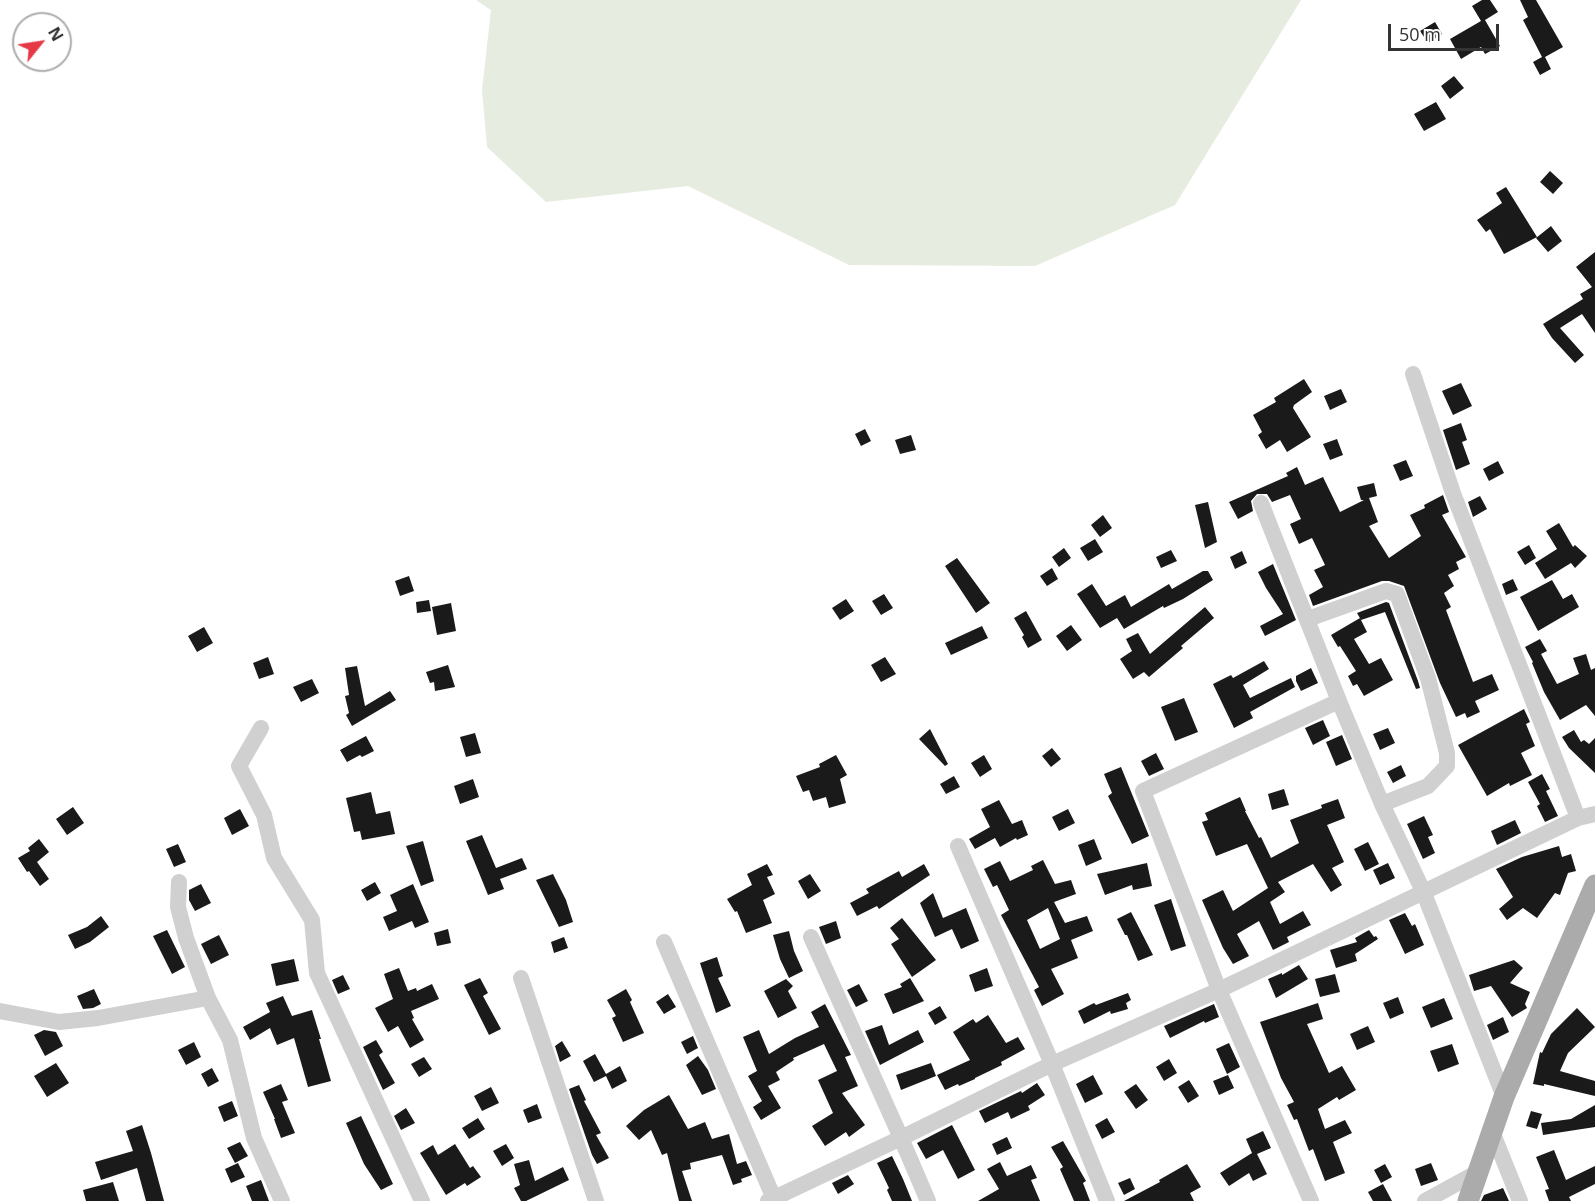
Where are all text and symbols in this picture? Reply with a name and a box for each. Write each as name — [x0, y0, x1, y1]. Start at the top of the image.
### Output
north arrow — [12, 12, 72, 72]
scale bar — [1391, 12, 1502, 50]
text: 50 m — [1399, 22, 1441, 46]
text: N — [43, 23, 69, 45]

